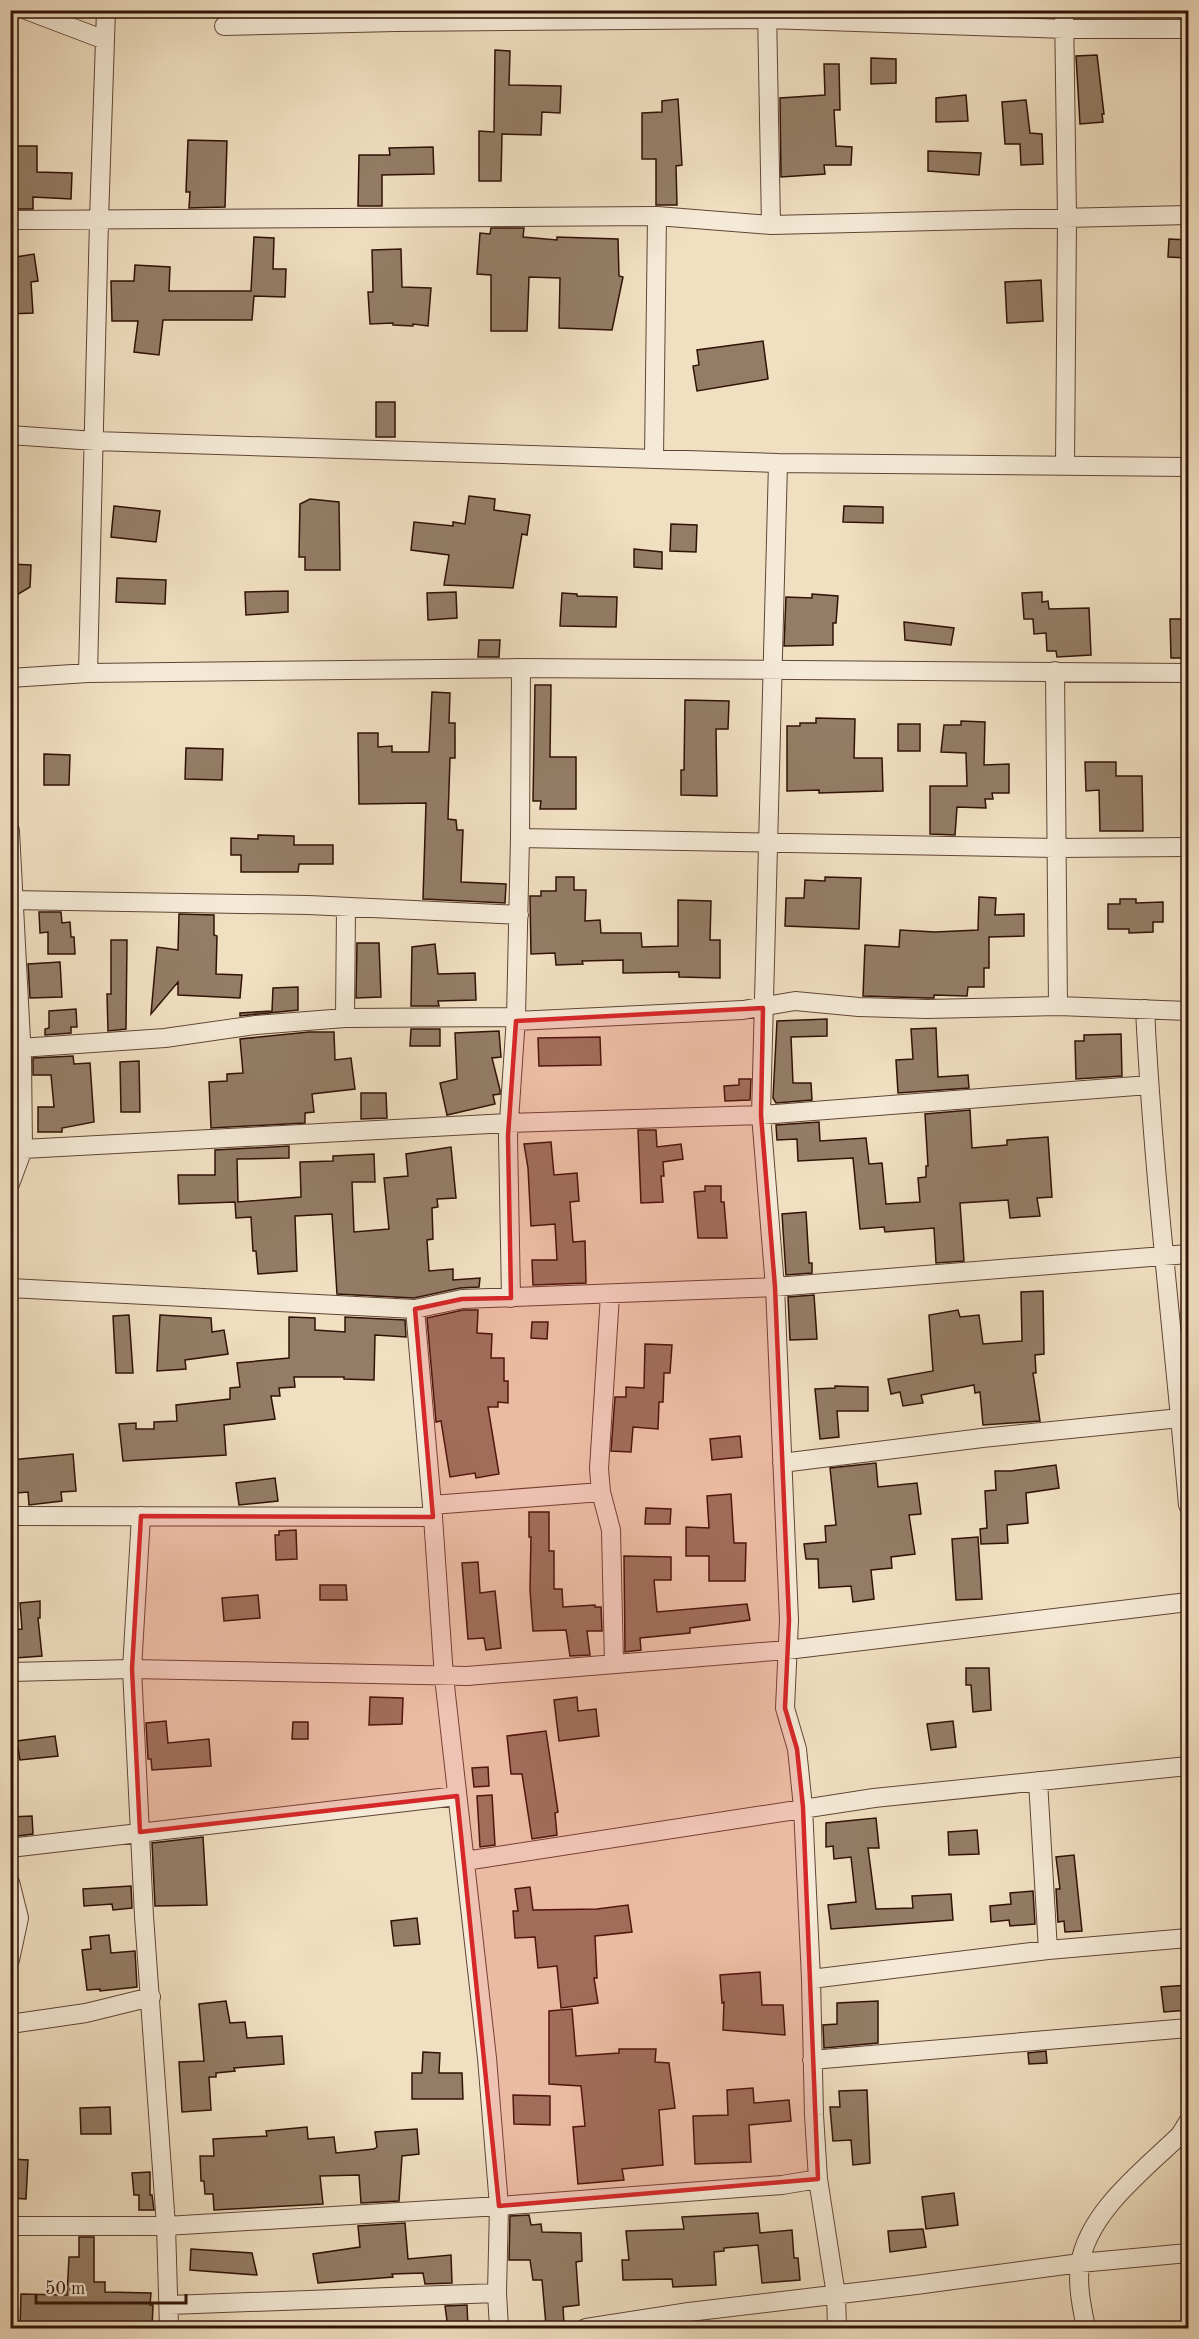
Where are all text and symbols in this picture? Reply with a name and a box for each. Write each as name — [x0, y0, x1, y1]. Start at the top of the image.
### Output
scale bar — [36, 2267, 186, 2305]
text: 50 m — [45, 2280, 85, 2298]

